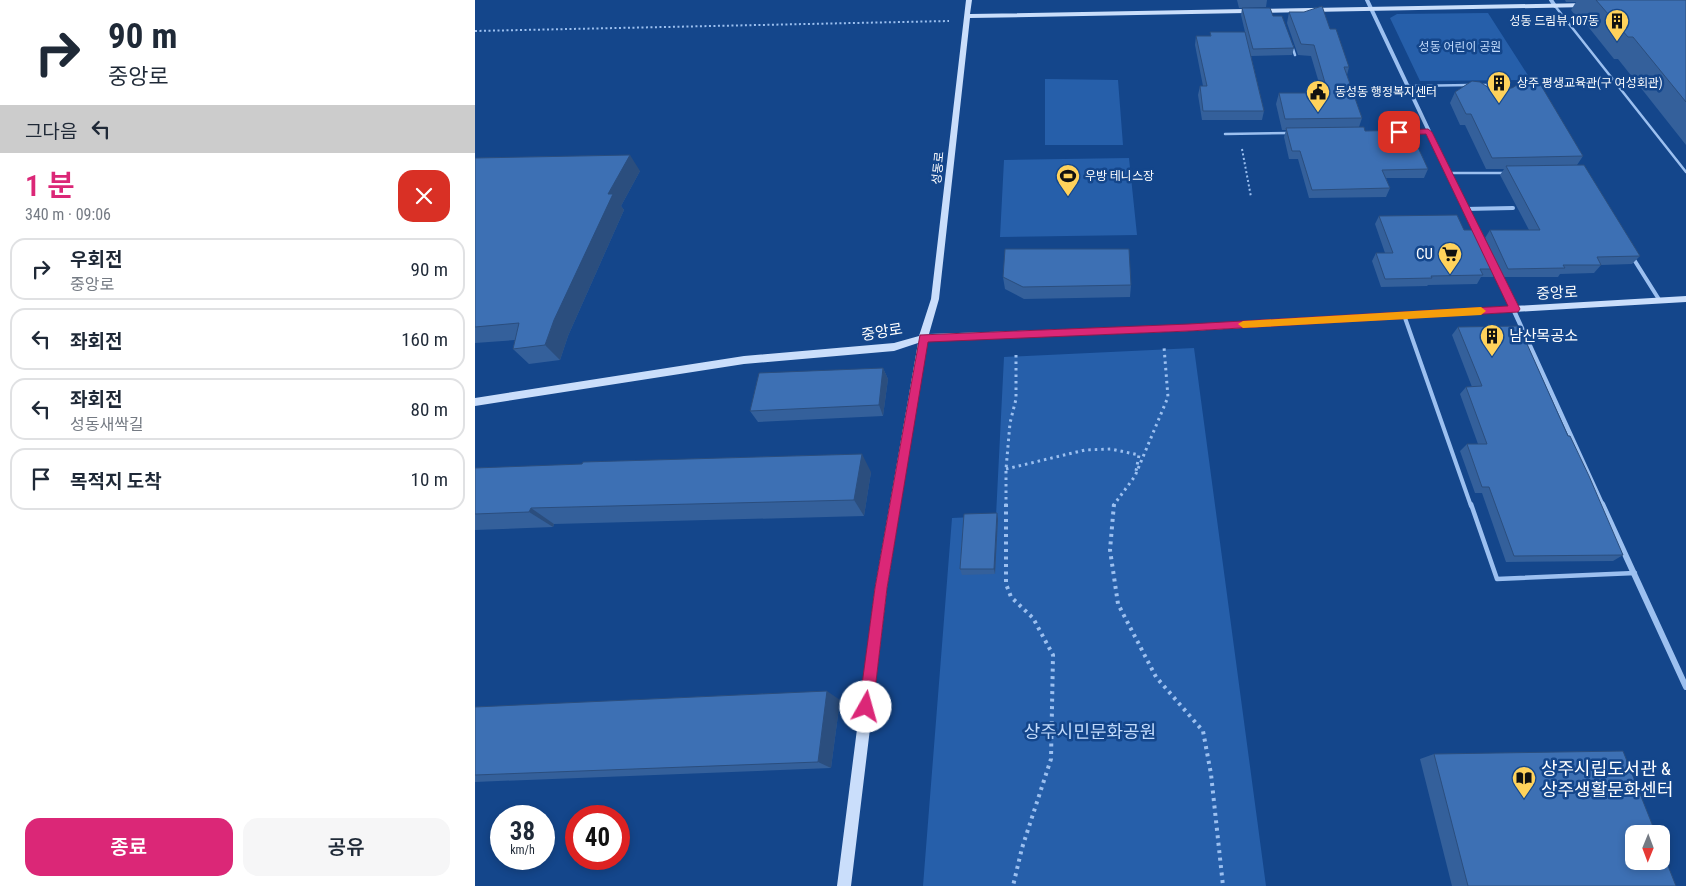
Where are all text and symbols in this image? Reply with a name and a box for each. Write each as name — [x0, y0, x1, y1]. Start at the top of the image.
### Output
building icon: 성동 드림뷰 107동 — [1604, 8, 1630, 42]
place label: 성동 드림뷰 107동 — [1509, 14, 1599, 28]
text: 90 m — [108, 16, 177, 57]
icon: right — [25, 20, 90, 85]
park label: 성동 어린이 공원 — [1419, 40, 1501, 54]
text: 중앙로 — [108, 64, 169, 89]
building icon: 상주 평생교육관(구 여성회관) — [1486, 70, 1512, 104]
place label: 상주 평생교육관(구 여성회관) — [1517, 76, 1663, 90]
public building icon: 동성동 행정복지센터 — [1305, 79, 1331, 113]
place label: 동성동 행정복지센터 — [1335, 85, 1437, 99]
pin — [1378, 111, 1420, 153]
icon: left — [87, 115, 115, 143]
icon: arrive — [1385, 118, 1413, 146]
text: 그다음 — [25, 120, 77, 143]
street label: 성동로 — [929, 151, 947, 185]
sports icon: 우방 테니스장 — [1055, 163, 1081, 197]
text: 1 분 — [25, 168, 75, 203]
place label: 우방 테니스장 — [1085, 169, 1154, 183]
button: close — [398, 170, 450, 222]
text: 340 m · 09:06 — [25, 205, 111, 224]
supermarket icon: CU — [1437, 241, 1463, 275]
place label: CU — [1416, 245, 1433, 263]
text: 우회전 — [70, 248, 122, 271]
icon: right — [27, 255, 55, 283]
text: 90 m — [411, 258, 448, 281]
text: 중앙로 — [70, 275, 114, 294]
street label: 중앙로 — [1536, 283, 1578, 303]
street label: 중앙로 — [860, 320, 904, 344]
building icon: 남산목공소 — [1479, 323, 1505, 357]
icon: left — [27, 325, 55, 353]
place label: 남산목공소 — [1509, 327, 1578, 345]
text: 160 m — [401, 328, 448, 351]
text: 좌회전 — [70, 330, 122, 353]
text: 좌회전 — [70, 388, 122, 411]
icon: left — [27, 395, 55, 423]
text: 80 m — [411, 398, 448, 421]
text: 성동새싹길 — [70, 415, 144, 434]
icon: arrive — [27, 465, 55, 493]
text: 10 m — [411, 468, 448, 491]
text: 목적지 도착 — [70, 470, 162, 493]
position arrow — [839, 680, 891, 732]
park label: 상주시민문화공원 — [1024, 721, 1156, 742]
place label: 상주시립도서관 & 상주생활문화센터 — [1541, 758, 1673, 800]
library icon: 상주시립도서관 & 상주생활문화센터 — [1511, 765, 1537, 799]
speed limit sign: 40 — [565, 805, 630, 870]
text: 38 — [510, 817, 535, 846]
button: 종료 — [25, 818, 233, 876]
button: 공유 — [243, 818, 450, 876]
north arrow — [1625, 825, 1670, 870]
map controls — [1625, 825, 1670, 870]
text: km/h — [510, 843, 535, 857]

